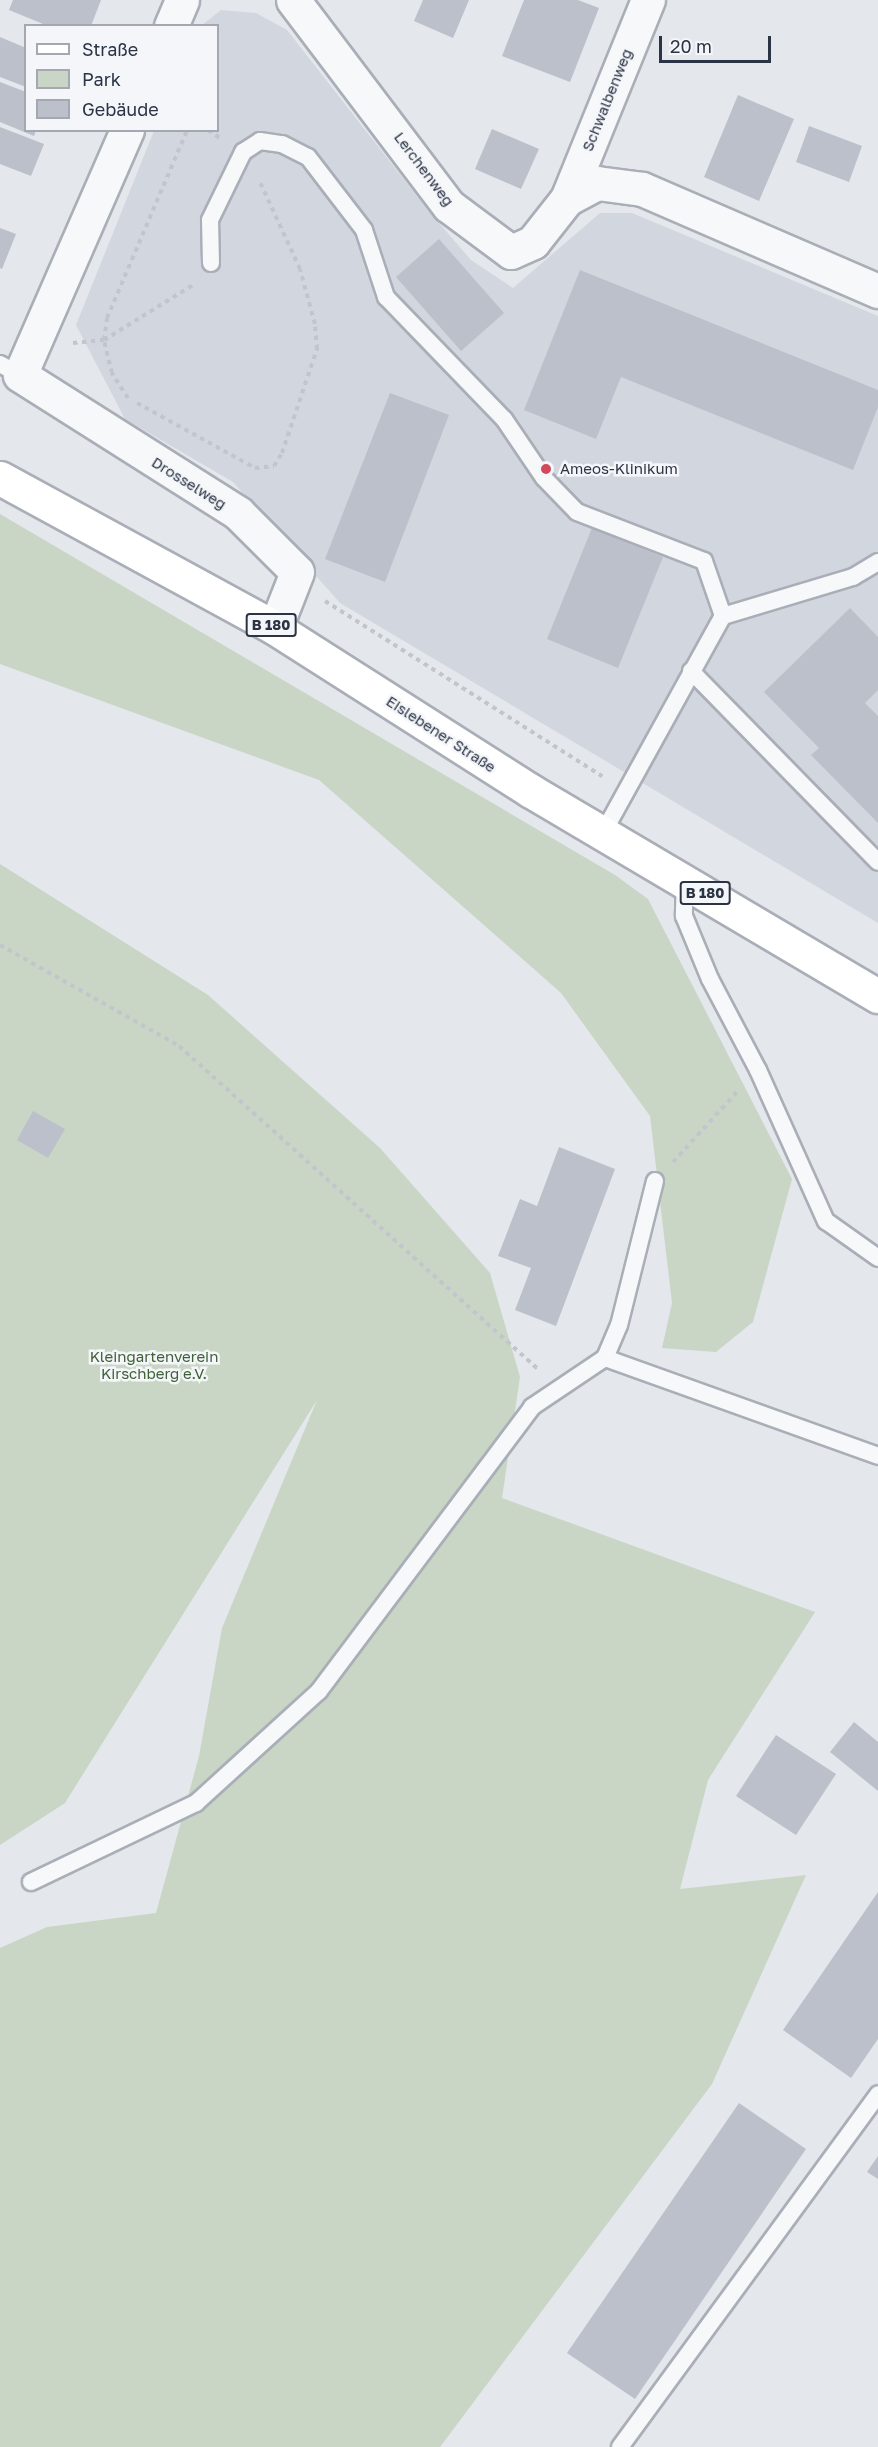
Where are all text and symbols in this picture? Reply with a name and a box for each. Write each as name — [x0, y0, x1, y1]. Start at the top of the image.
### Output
legend — [24, 24, 219, 132]
scale bar — [662, 24, 774, 62]
text: 20 m — [670, 35, 712, 57]
text: Straße — [82, 38, 138, 60]
street label: Schwalbenweg — [578, 46, 636, 154]
text: Park — [82, 68, 121, 90]
text: Gebäude — [82, 98, 159, 120]
street label: Lerchenweg — [390, 128, 458, 210]
street label: Drosselweg — [148, 453, 230, 513]
marker: Ameos-Klinikum — [537, 460, 555, 478]
place label: Ameos-Klinikum — [560, 460, 678, 478]
road number: B 180 — [246, 614, 296, 636]
street label: Eislebener Straße — [383, 692, 499, 776]
road number: B 180 — [680, 882, 730, 904]
park label: Kleingartenverein Kirschberg e.V. — [90, 1347, 218, 1382]

